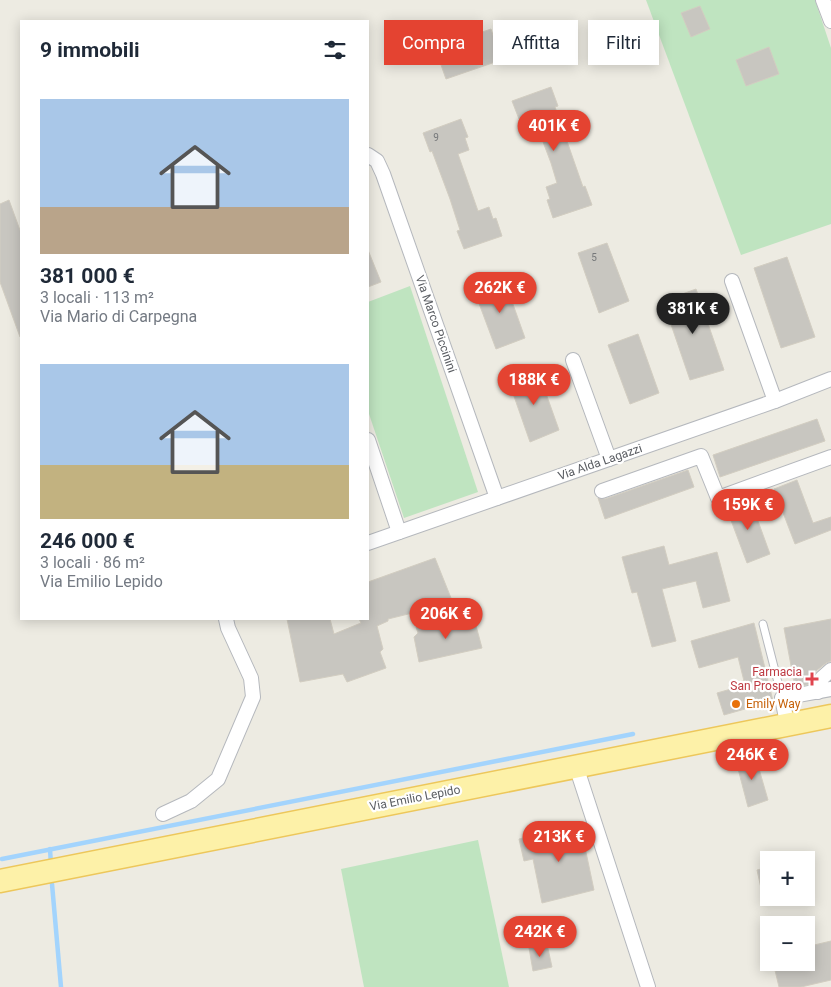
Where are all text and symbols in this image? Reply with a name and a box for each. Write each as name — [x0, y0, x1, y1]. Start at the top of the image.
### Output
chip: Compra — [384, 20, 483, 65]
chip: Affitta — [493, 20, 578, 65]
chip: Filtri — [588, 20, 659, 65]
icon: filters — [321, 36, 349, 64]
text: 9 immobili — [40, 38, 140, 62]
pin: 401K € — [513, 110, 595, 152]
text: 401K € — [529, 116, 579, 135]
icon: home — [150, 132, 240, 222]
house number: 9 — [433, 132, 439, 143]
house number: 5 — [591, 252, 597, 263]
text: 381 000 € — [40, 264, 135, 288]
pin: 262K € — [459, 272, 541, 314]
street label: Via Marco Piccinini — [413, 273, 459, 375]
text: 262K € — [475, 278, 525, 297]
text: 3 locali · 113 m² — [40, 288, 154, 307]
pin: 381K € — [652, 292, 734, 335]
text: 381K € — [668, 299, 718, 318]
text: Via Mario di Carpegna — [40, 307, 197, 326]
pin: 188K € — [493, 364, 575, 406]
text: 188K € — [509, 370, 559, 389]
icon: home — [150, 397, 240, 487]
street label: Via Alda Lagazzi — [556, 441, 644, 483]
pin: 159K € — [707, 488, 789, 531]
text: 159K € — [723, 495, 773, 514]
text: 246 000 € — [40, 529, 135, 553]
text: 3 locali · 86 m² — [40, 553, 145, 572]
text: Via Emilio Lepido — [40, 572, 163, 591]
pin: 206K € — [405, 598, 487, 640]
text: 206K € — [421, 604, 471, 623]
place label: Farmacia San Prospero — [730, 665, 802, 693]
marker: Farmacia San Prospero — [806, 673, 818, 685]
place label: Emily Way — [746, 697, 801, 711]
marker: Emily Way — [730, 698, 742, 710]
pin: 246K € — [711, 738, 793, 781]
text: 246K € — [727, 745, 777, 764]
street label: Via Emilio Lepido — [368, 782, 462, 814]
pin: 213K € — [518, 820, 600, 863]
text: 213K € — [534, 827, 584, 846]
map controls — [760, 851, 815, 971]
button: + — [760, 851, 815, 906]
pin: 242K € — [499, 916, 581, 958]
button: − — [760, 916, 815, 971]
text: 242K € — [515, 922, 565, 941]

